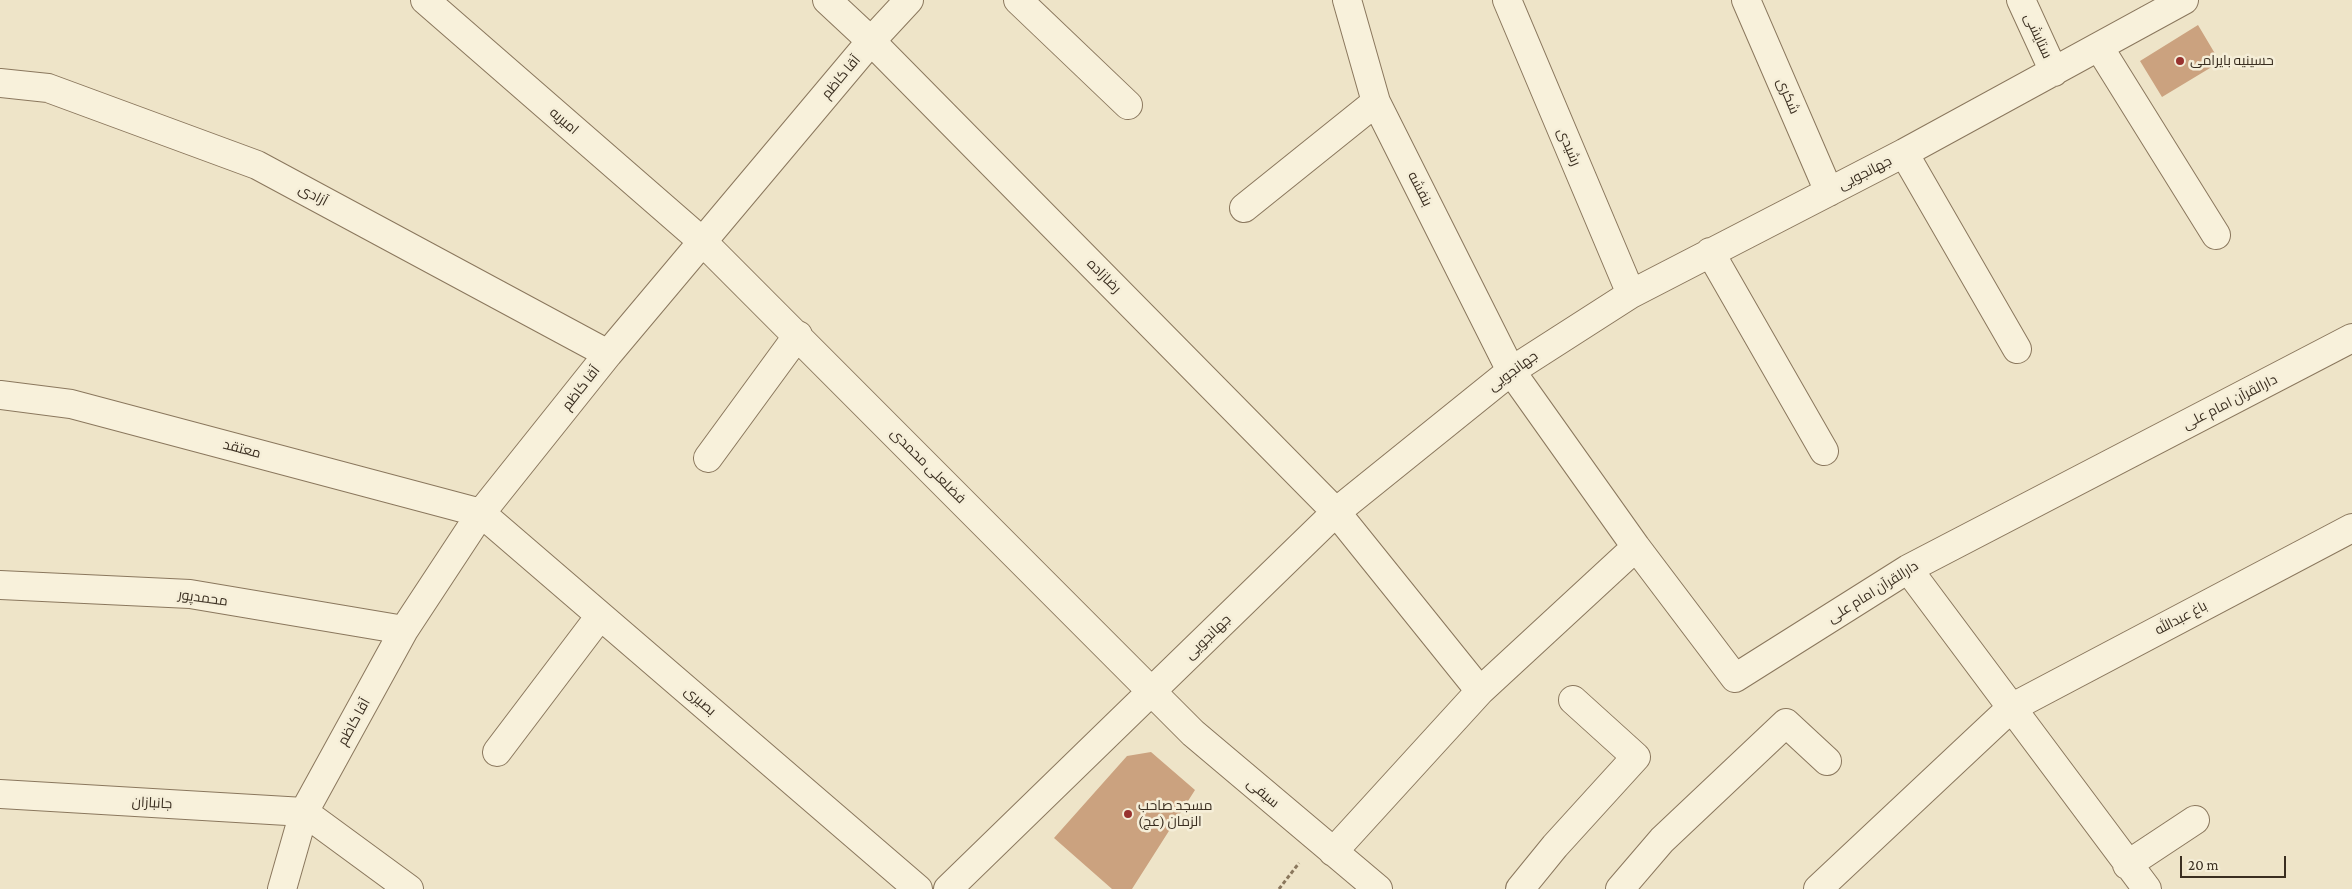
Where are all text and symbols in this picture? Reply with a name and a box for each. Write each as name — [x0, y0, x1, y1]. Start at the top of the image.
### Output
street label: ستایشی — [2020, 11, 2056, 61]
street label: آقا کاظم — [818, 52, 864, 102]
place label: حسینیه بایرامی — [2190, 53, 2274, 69]
marker: حسینیه بایرامی — [2174, 55, 2186, 67]
street label: شکری — [1773, 75, 1803, 117]
street label: امیریه — [546, 104, 582, 138]
street label: رشیدی — [1554, 126, 1584, 168]
street label: جهانجویی — [1836, 152, 1894, 194]
street label: بنفشه — [1404, 169, 1436, 209]
street label: آزادی — [296, 180, 330, 210]
street label: رضازاده — [1083, 255, 1125, 297]
street label: جهانجویی — [1485, 347, 1541, 395]
street label: آقا کاظم — [559, 363, 603, 413]
street label: دارالقرآن امام علی — [2180, 371, 2280, 433]
street label: فضلعلی محمدی — [887, 425, 969, 507]
street label: معتقد — [221, 436, 263, 462]
street label: دارالقرآن امام علی — [1824, 557, 1922, 627]
street label: محمدپور — [177, 586, 229, 610]
street label: باغ عبدالله — [2152, 597, 2210, 639]
street label: جهانجویی — [1181, 611, 1235, 663]
street label: بصیری — [681, 683, 719, 719]
street label: آقا کاظم — [334, 695, 374, 749]
street label: سیفی — [1243, 775, 1283, 811]
street label: جانبازان — [131, 794, 173, 812]
place label: مسجد صاحب الزمان (عج) — [1138, 798, 1212, 830]
marker: مسجد صاحب الزمان (عج) — [1122, 808, 1134, 820]
scale bar — [2182, 846, 2288, 878]
text: 20 m — [2188, 857, 2219, 873]

